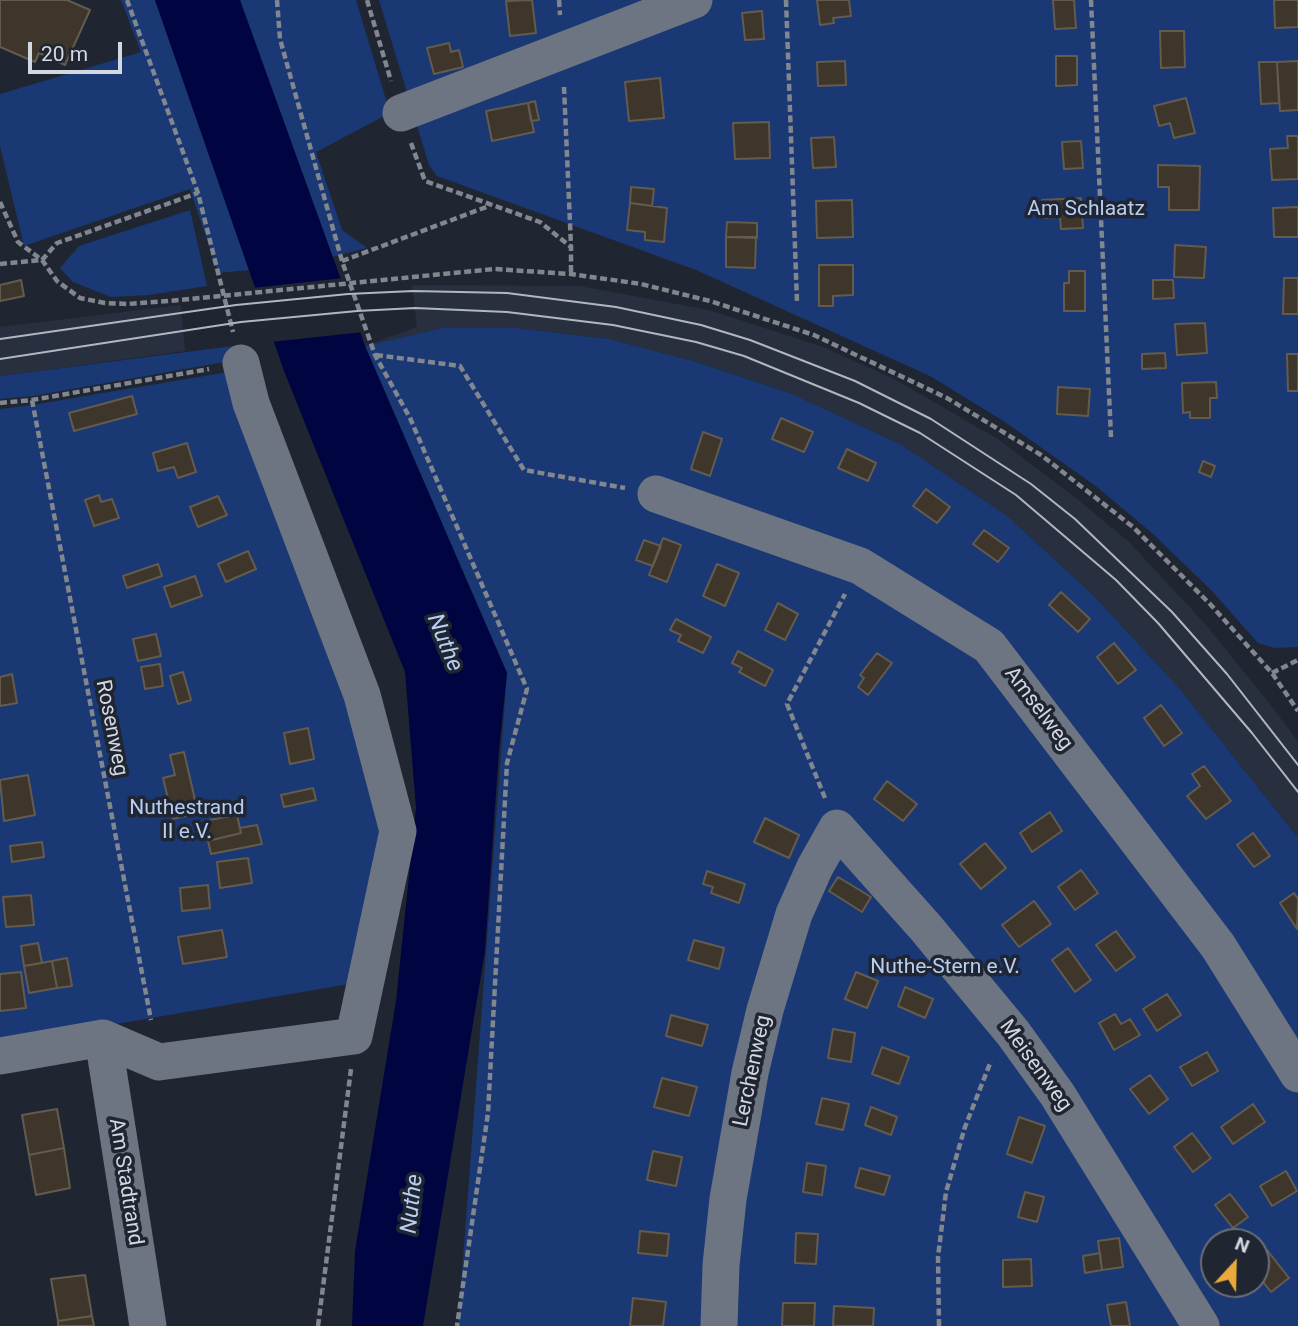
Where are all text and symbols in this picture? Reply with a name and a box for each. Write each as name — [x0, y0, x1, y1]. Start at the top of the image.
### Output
scale bar — [32, 28, 126, 72]
text: 20 m — [41, 42, 88, 66]
park label: Am Schlaatz — [1027, 197, 1145, 223]
water label: Nuthe — [420, 610, 468, 676]
street label: Amselweg — [998, 662, 1078, 756]
street label: Rosenweg — [89, 678, 133, 778]
park label: Nuthestrand II e.V. — [129, 796, 245, 846]
park label: Nuthe-Stern e.V. — [870, 955, 1020, 981]
street label: Lerchenweg — [729, 1013, 777, 1129]
street label: Meisenweg — [993, 1015, 1077, 1117]
street label: Am Stadtrand — [103, 1117, 147, 1247]
water label: Nuthe — [396, 1173, 430, 1235]
north arrow — [1200, 1228, 1270, 1298]
text: N — [1232, 1232, 1253, 1258]

